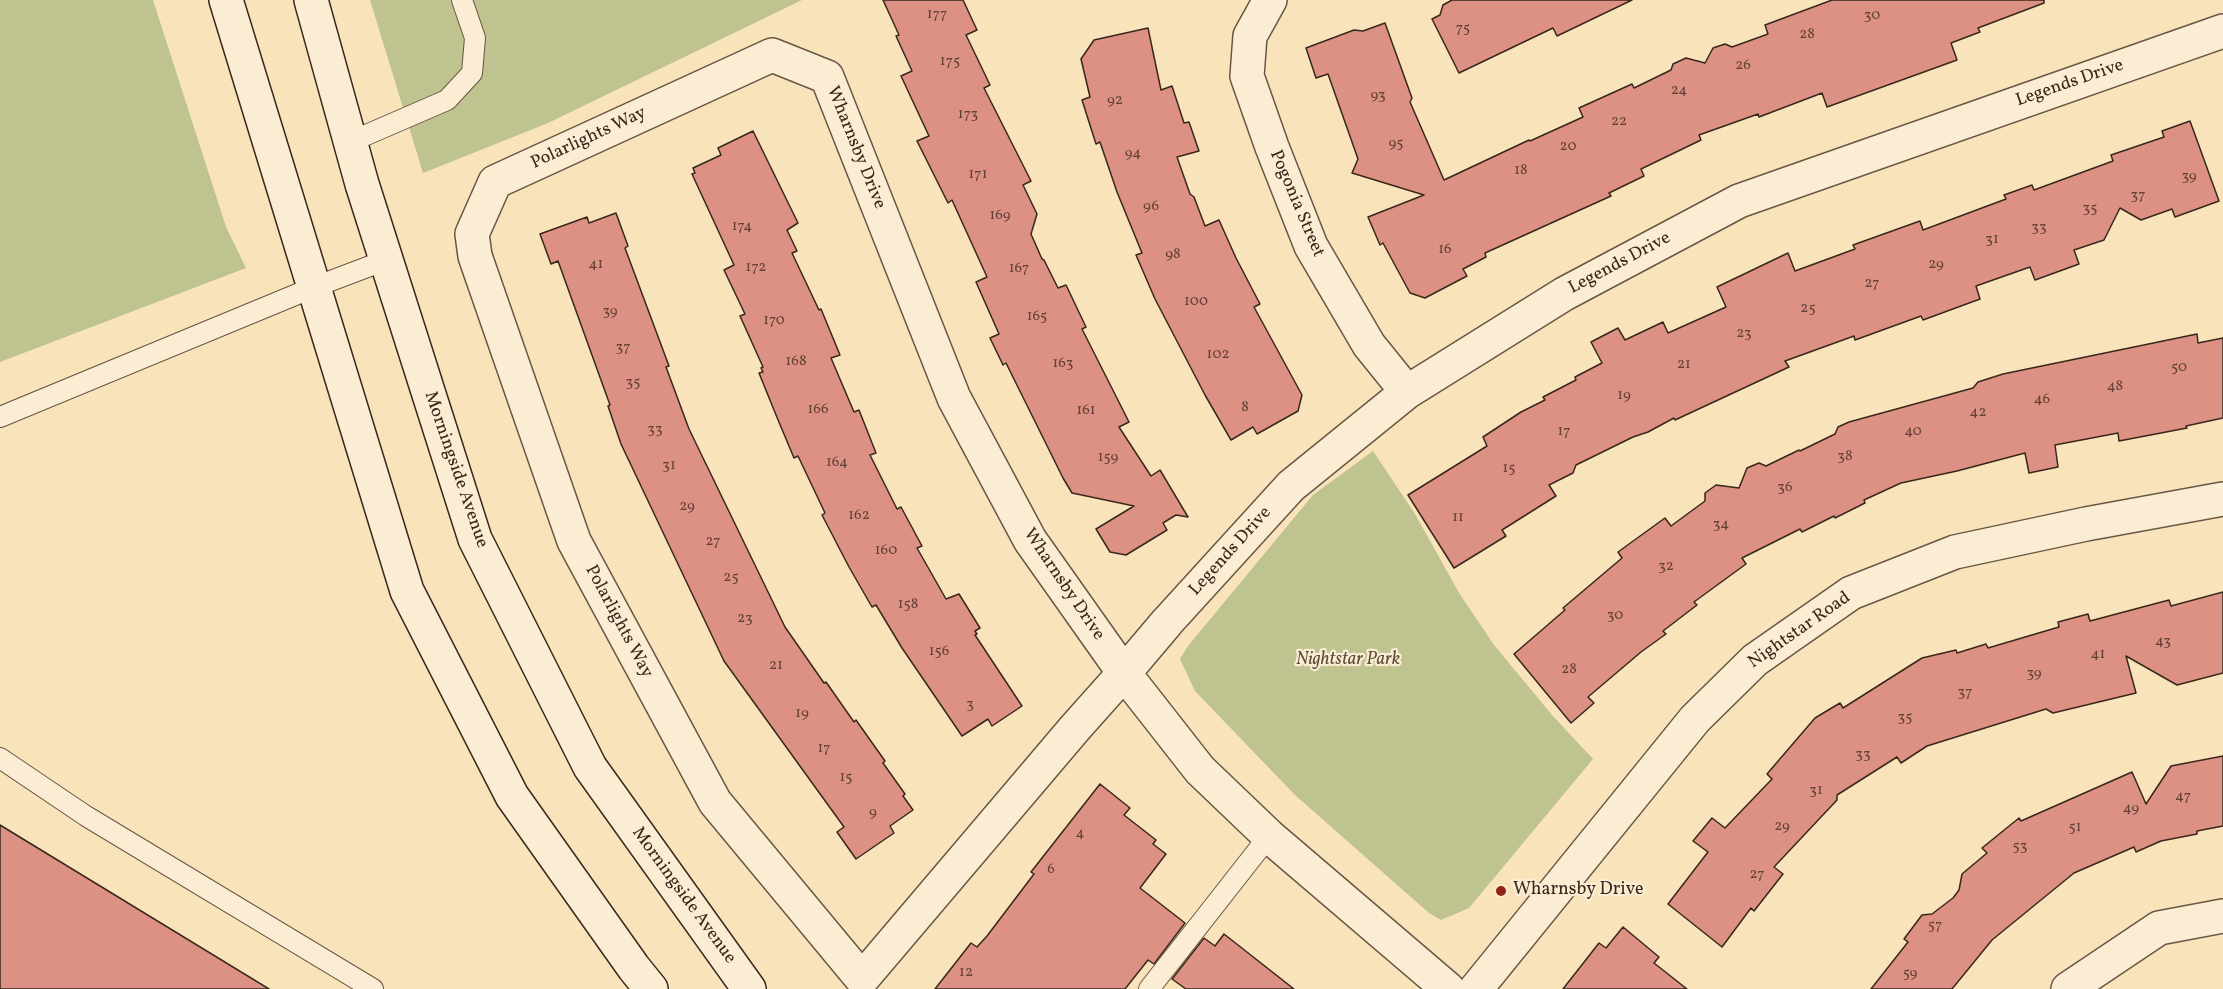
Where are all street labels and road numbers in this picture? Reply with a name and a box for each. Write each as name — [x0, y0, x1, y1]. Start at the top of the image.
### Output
street label: Legends Drive — [2013, 55, 2127, 113]
street label: Wharnsby Drive — [821, 83, 889, 213]
street label: Polarlights Way — [528, 103, 650, 175]
street label: Pogonia Street — [1264, 147, 1328, 261]
street label: Legends Drive — [1565, 228, 1675, 300]
street label: Morningside Avenue — [418, 389, 492, 551]
street label: Legends Drive — [1185, 503, 1277, 601]
street label: Wharnsby Drive — [1018, 525, 1108, 645]
street label: Polarlights Way — [579, 562, 657, 682]
street label: Nightstar Road — [1745, 588, 1855, 674]
street label: Morningside Avenue — [626, 823, 740, 969]

